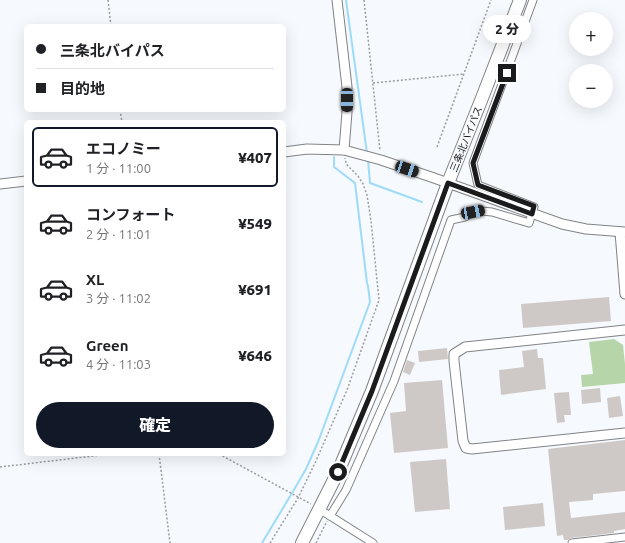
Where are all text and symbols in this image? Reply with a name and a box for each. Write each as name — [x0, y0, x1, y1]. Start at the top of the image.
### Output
map controls — [569, 12, 613, 108]
button: + — [569, 12, 613, 56]
callout: 2 分 — [483, 15, 531, 43]
text: 2 分 — [495, 22, 519, 36]
text: 三条北バイパス — [60, 42, 165, 59]
route end — [498, 64, 516, 82]
button: − — [569, 64, 613, 108]
text: 目的地 — [60, 80, 105, 97]
car — [341, 88, 353, 112]
street label: 三条北バイパス — [448, 105, 484, 173]
icon: car — [38, 139, 74, 175]
text: エコノミー — [86, 140, 161, 157]
text: ¥407 — [238, 149, 272, 166]
car — [394, 159, 420, 179]
text: 1 分 · 11:00 — [86, 161, 151, 175]
car — [460, 204, 486, 220]
icon: car — [38, 205, 74, 241]
text: コンフォート — [86, 206, 176, 223]
text: ¥549 — [238, 215, 272, 232]
text: 2 分 · 11:01 — [86, 227, 151, 241]
icon: car — [38, 271, 74, 307]
text: XL — [86, 271, 104, 288]
text: ¥691 — [238, 281, 272, 298]
text: 3 分 · 11:02 — [86, 291, 151, 305]
icon: car — [38, 337, 74, 373]
text: Green — [86, 337, 128, 354]
text: ¥646 — [238, 347, 272, 364]
text: 4 分 · 11:03 — [86, 357, 151, 371]
button: 確定 — [36, 402, 274, 448]
route start — [329, 463, 347, 481]

